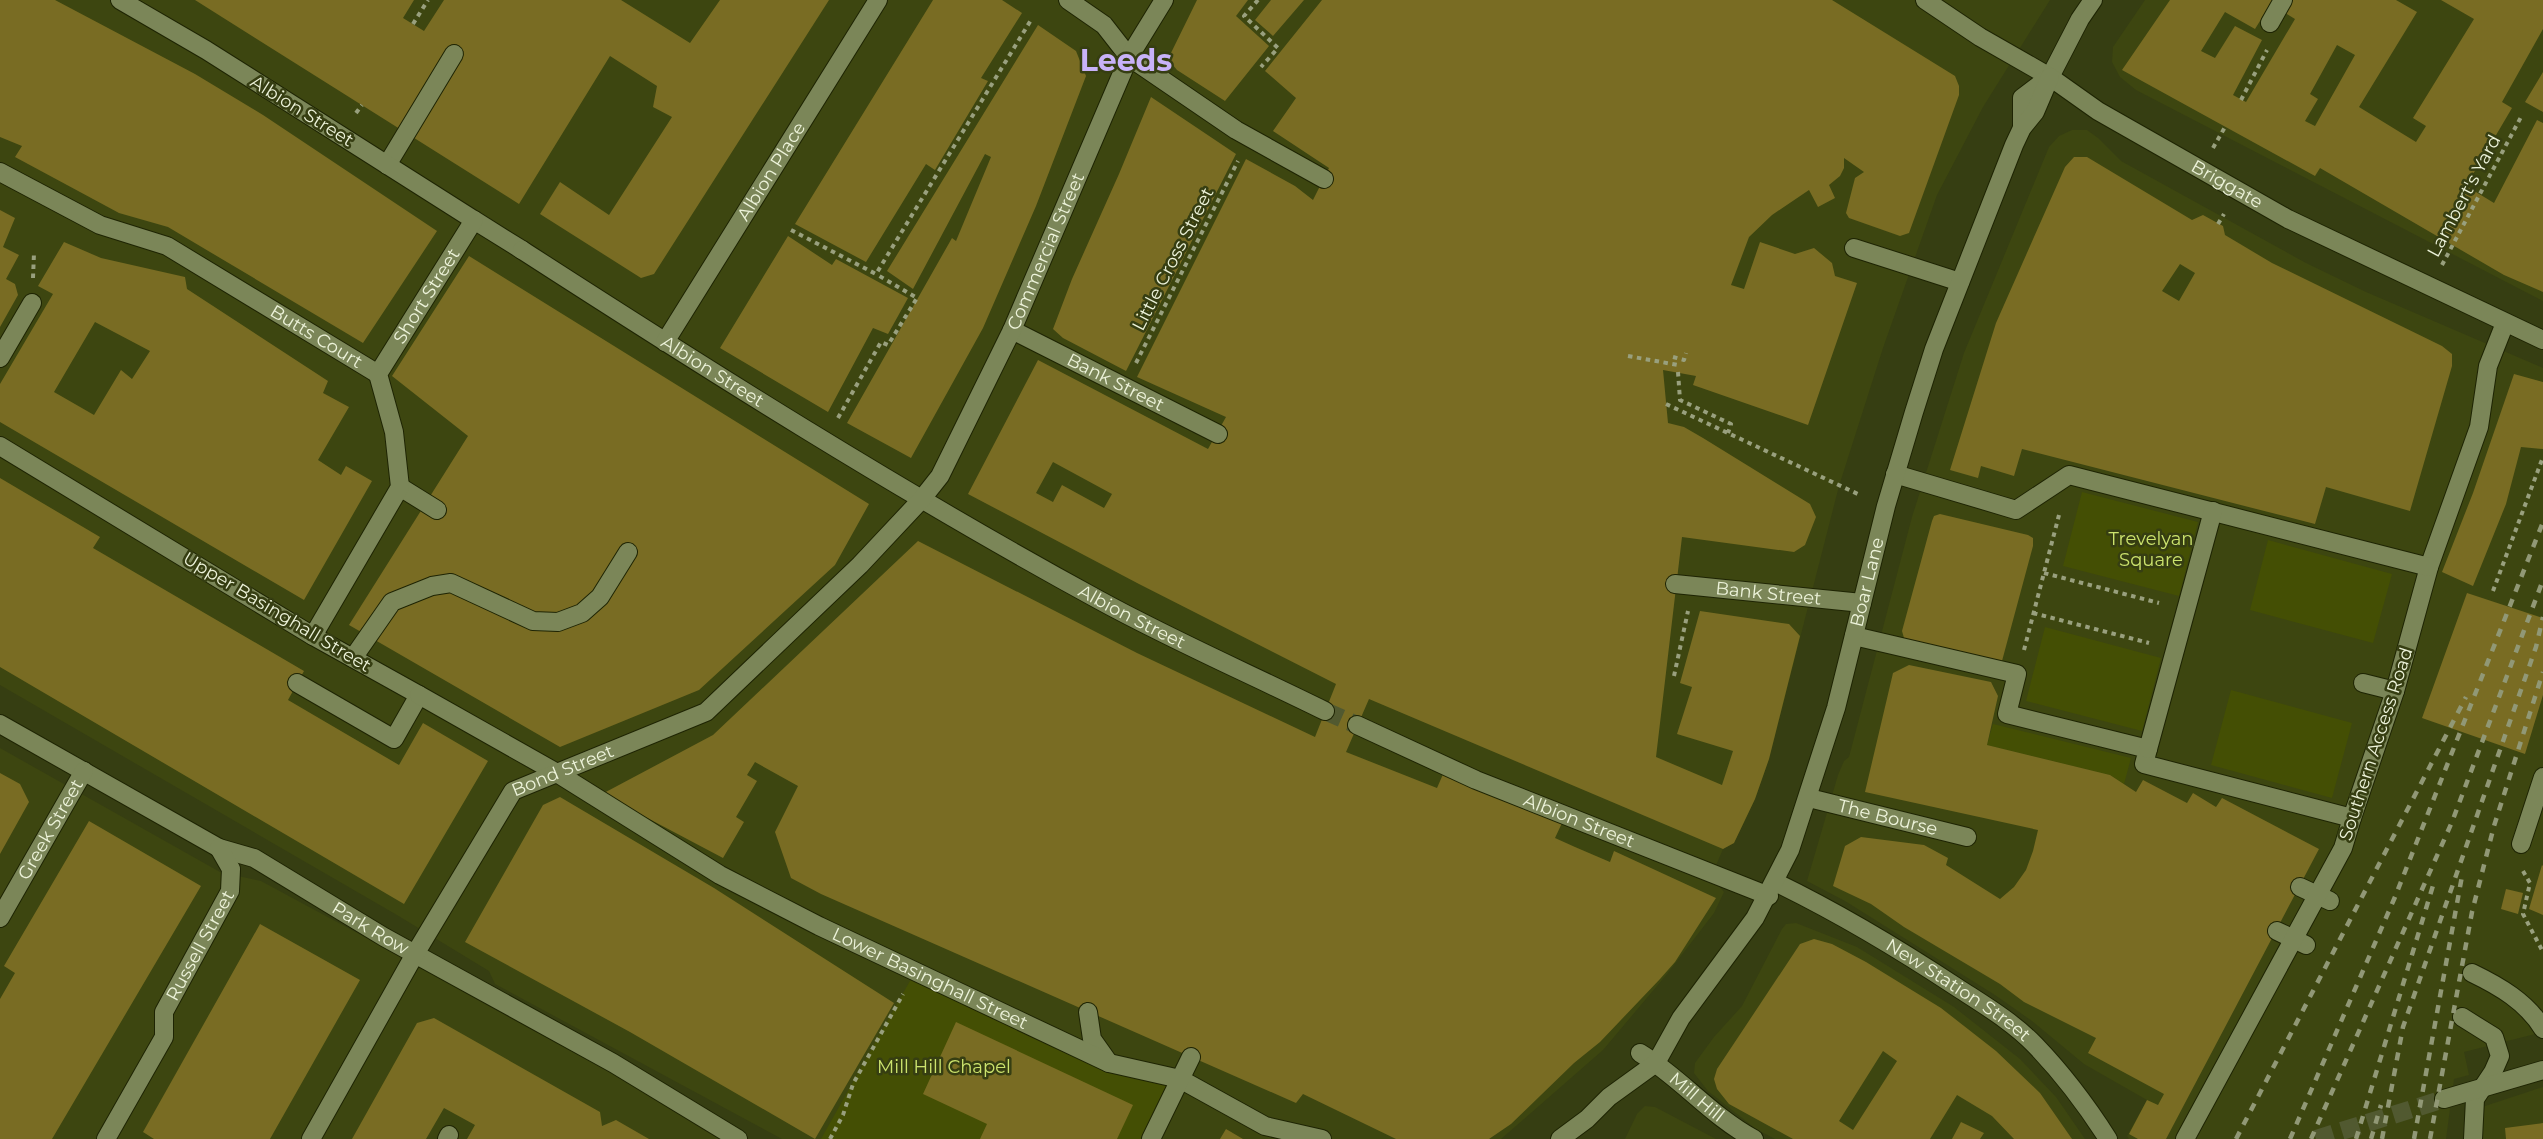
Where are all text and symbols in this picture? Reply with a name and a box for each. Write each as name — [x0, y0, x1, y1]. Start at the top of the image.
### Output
district label: Leeds — [1080, 42, 1172, 79]
street label: Albion Street — [246, 71, 358, 151]
street label: Albion Place — [732, 118, 810, 225]
street label: Lambert's Yard — [2423, 131, 2505, 261]
street label: Briggate — [2187, 155, 2267, 213]
street label: Commercial Street — [1002, 169, 1089, 333]
street label: Little Cross Street — [1127, 184, 1219, 334]
street label: Short Street — [389, 244, 465, 348]
street label: Butts Court — [266, 300, 367, 373]
street label: Albion Street — [657, 331, 768, 412]
street label: Bank Street — [1063, 349, 1168, 416]
park label: Trevelyan Square — [2108, 528, 2194, 571]
street label: Boar Lane — [1845, 535, 1889, 629]
street label: Upper Basinghall Street — [179, 547, 375, 677]
street label: Bank Street — [1715, 577, 1823, 610]
street label: Albion Street — [1075, 580, 1189, 653]
street label: Southern Access Road — [2334, 645, 2418, 843]
street label: Bond Street — [508, 740, 617, 801]
street label: Greek Street — [13, 775, 88, 884]
street label: Albion Street — [1520, 789, 1638, 853]
street label: The Bourse — [1836, 795, 1940, 840]
street label: Russell Street — [161, 887, 239, 1005]
street label: Park Row — [328, 897, 413, 960]
street label: Lower Basinghall Street — [829, 923, 1031, 1034]
street label: New Station Street — [1882, 934, 2035, 1046]
park label: Mill Hill Chapel — [877, 1056, 1011, 1078]
street label: Mill Hill — [1665, 1067, 1729, 1127]

